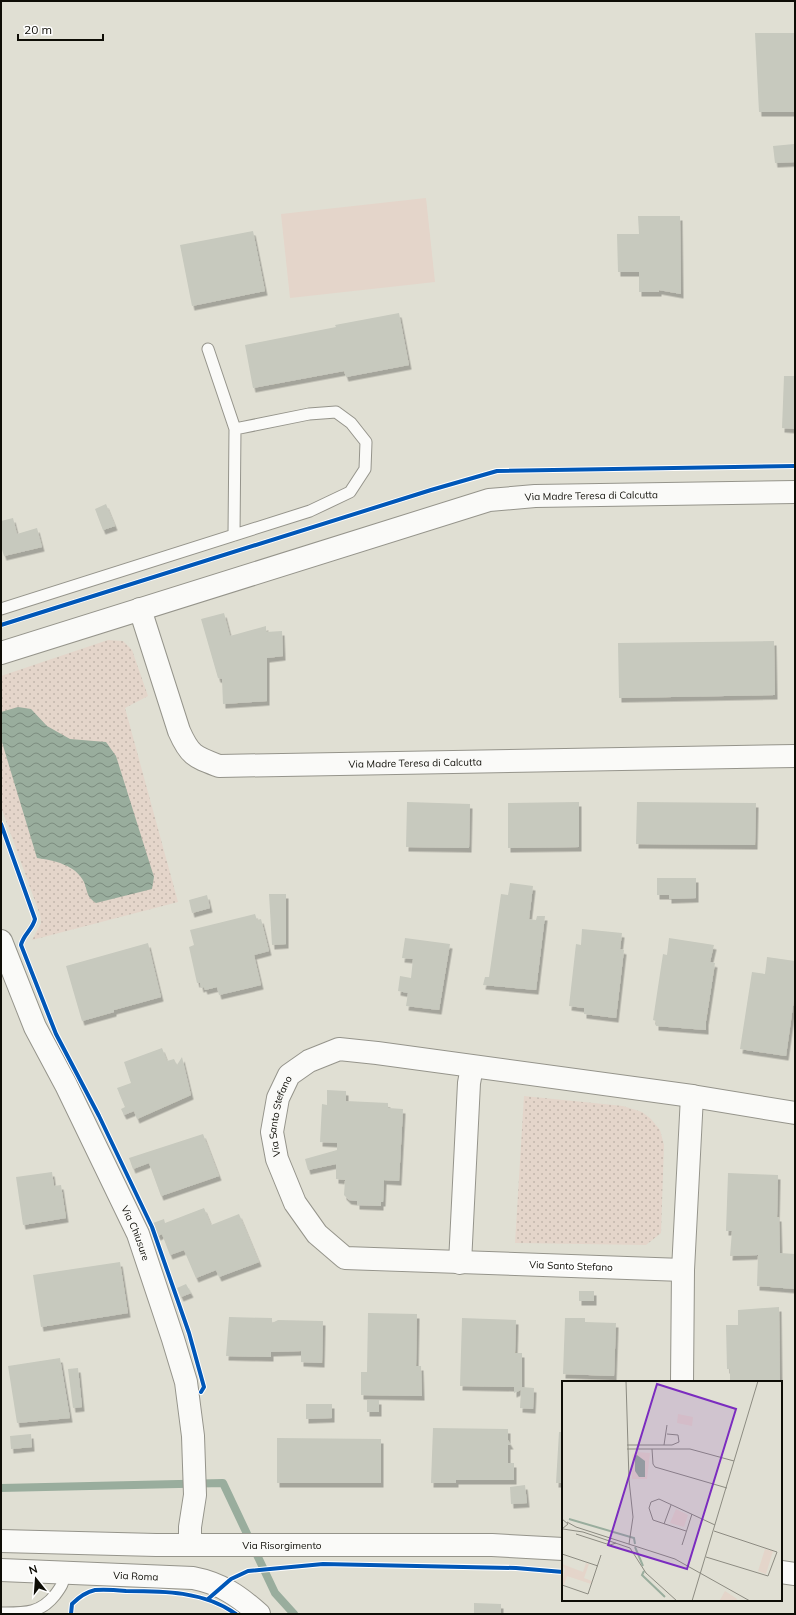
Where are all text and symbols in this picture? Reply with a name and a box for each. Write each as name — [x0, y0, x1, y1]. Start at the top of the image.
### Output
scale bar — [18, 16, 103, 42]
text: 20 m — [24, 22, 52, 37]
street label: Via Madre Teresa di Calcutta — [524, 488, 658, 503]
street label: Via Madre Teresa di Calcutta — [348, 755, 482, 770]
street label: Via Santo Stefano — [265, 1073, 294, 1158]
street label: Via Chiusure — [119, 1203, 153, 1262]
street label: Via Santo Stefano — [529, 1258, 613, 1274]
inset map — [562, 1381, 782, 1601]
street label: Via Risorgimento — [242, 1539, 322, 1552]
north arrow — [16, 1559, 56, 1599]
text: N — [27, 1562, 39, 1577]
street label: Via Roma — [113, 1568, 159, 1583]

